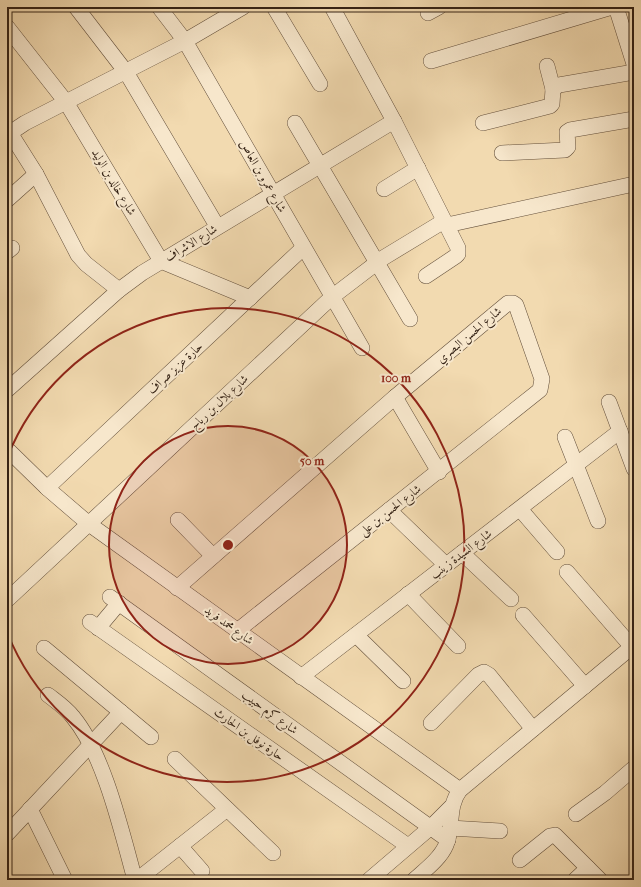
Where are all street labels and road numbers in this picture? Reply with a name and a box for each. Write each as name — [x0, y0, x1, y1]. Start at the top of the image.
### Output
street label: شارع عمرو بن العاص — [233, 137, 289, 217]
street label: شارع خالد بن الوليد — [85, 146, 139, 220]
street label: شارع الاشراف — [162, 221, 222, 268]
street label: شارع الحسن البصري — [434, 304, 507, 369]
street label: حارة عزيز صراف — [145, 339, 207, 398]
street label: شارع بلال بن رباح — [187, 372, 254, 435]
street label: شارع الحسن بن على — [356, 481, 426, 542]
street label: شارع السيدة زينب — [427, 526, 497, 585]
street label: شارع محمد فريد — [200, 603, 256, 651]
street label: شارع كرم حبيب — [237, 687, 301, 740]
street label: حارة نوفل بن الحارث — [210, 705, 287, 765]

